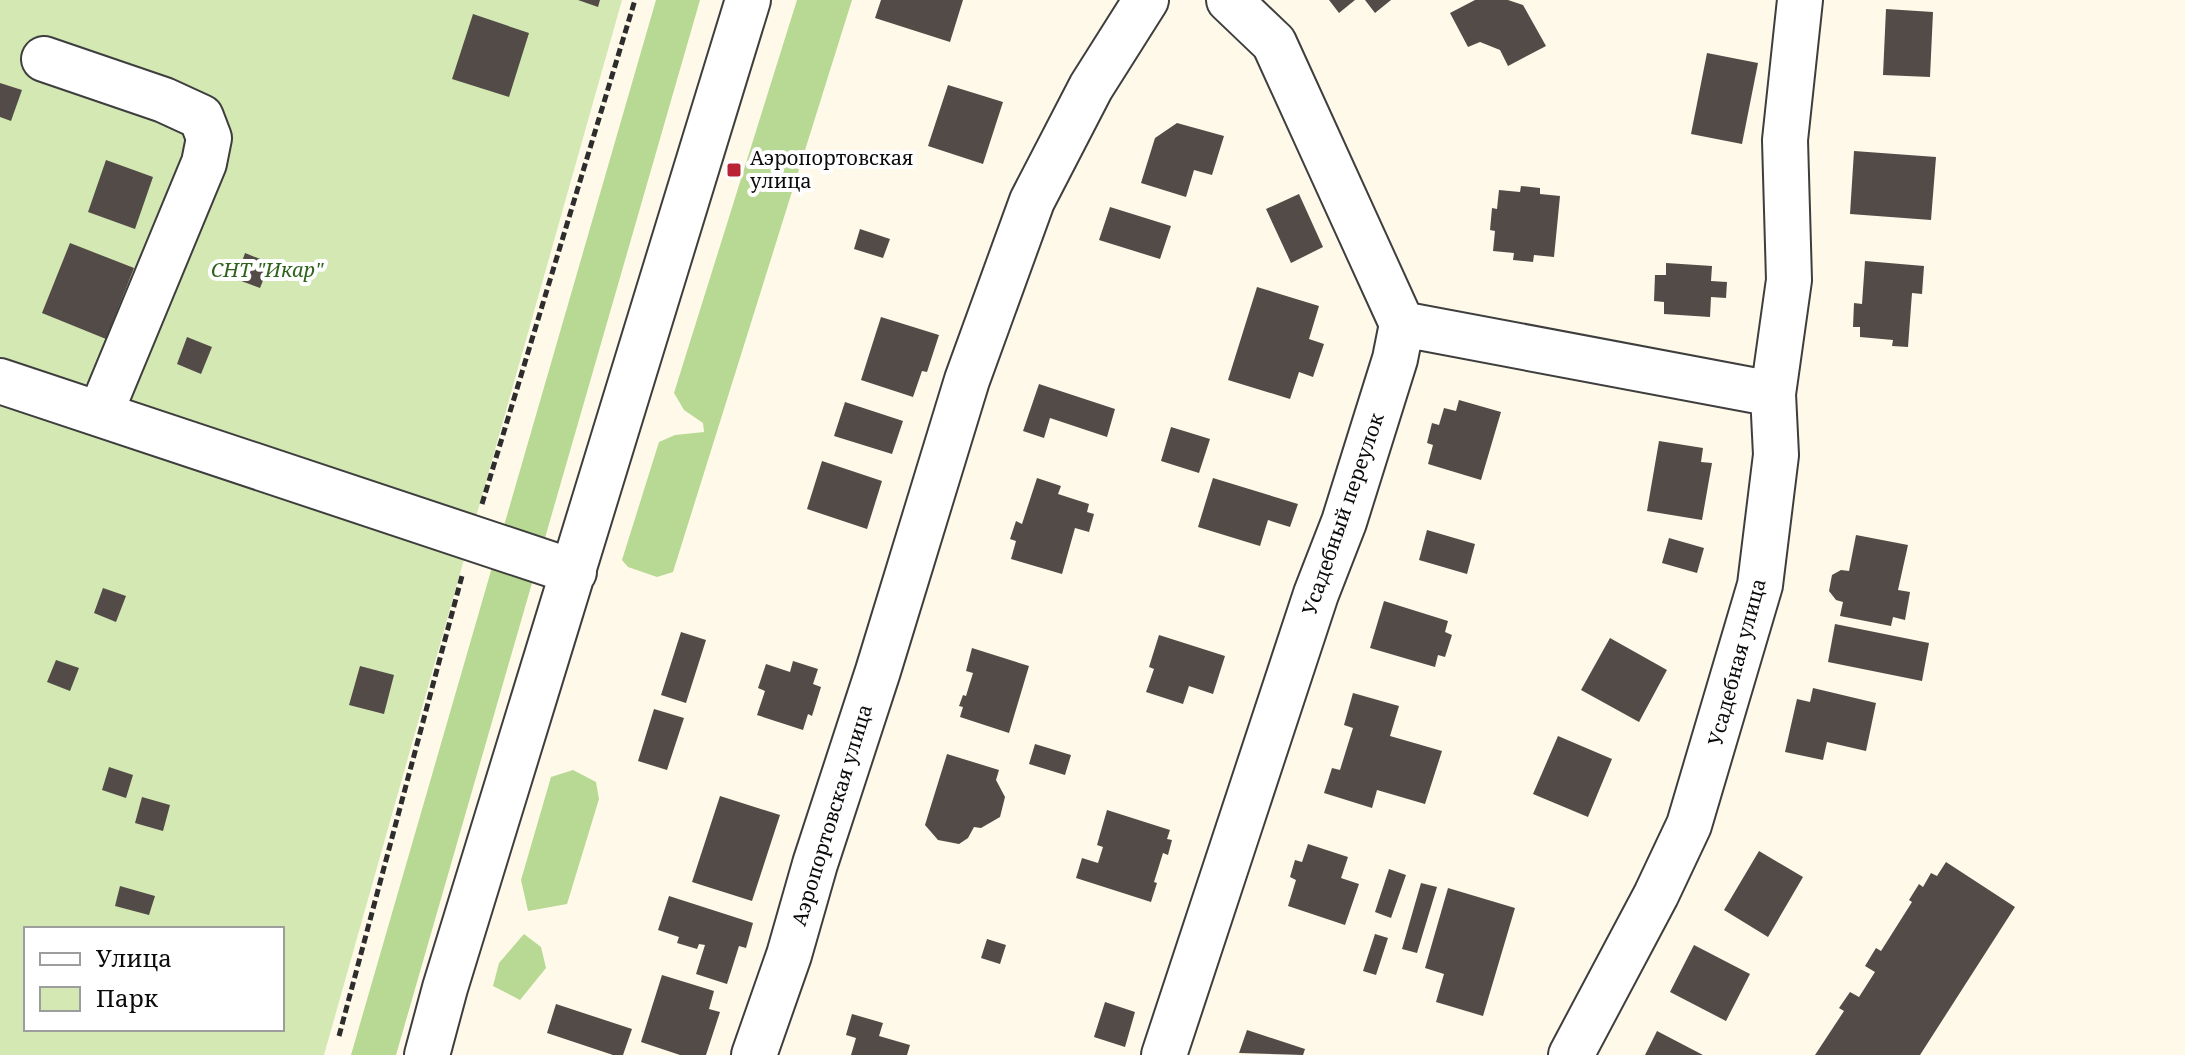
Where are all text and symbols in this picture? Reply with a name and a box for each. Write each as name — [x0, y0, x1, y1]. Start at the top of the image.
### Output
place label: Аэропортовская улица — [750, 144, 913, 194]
marker: Аэропортовская улица — [725, 161, 743, 179]
park label: СНТ "Икар" — [211, 256, 324, 283]
street label: Усадебный переулок — [1295, 409, 1390, 618]
street label: Усадебная улица — [1701, 575, 1772, 748]
street label: Аэропортовская улица — [785, 701, 878, 929]
legend — [24, 927, 284, 1031]
text: Улица — [96, 941, 172, 974]
text: Парк — [96, 981, 159, 1014]

